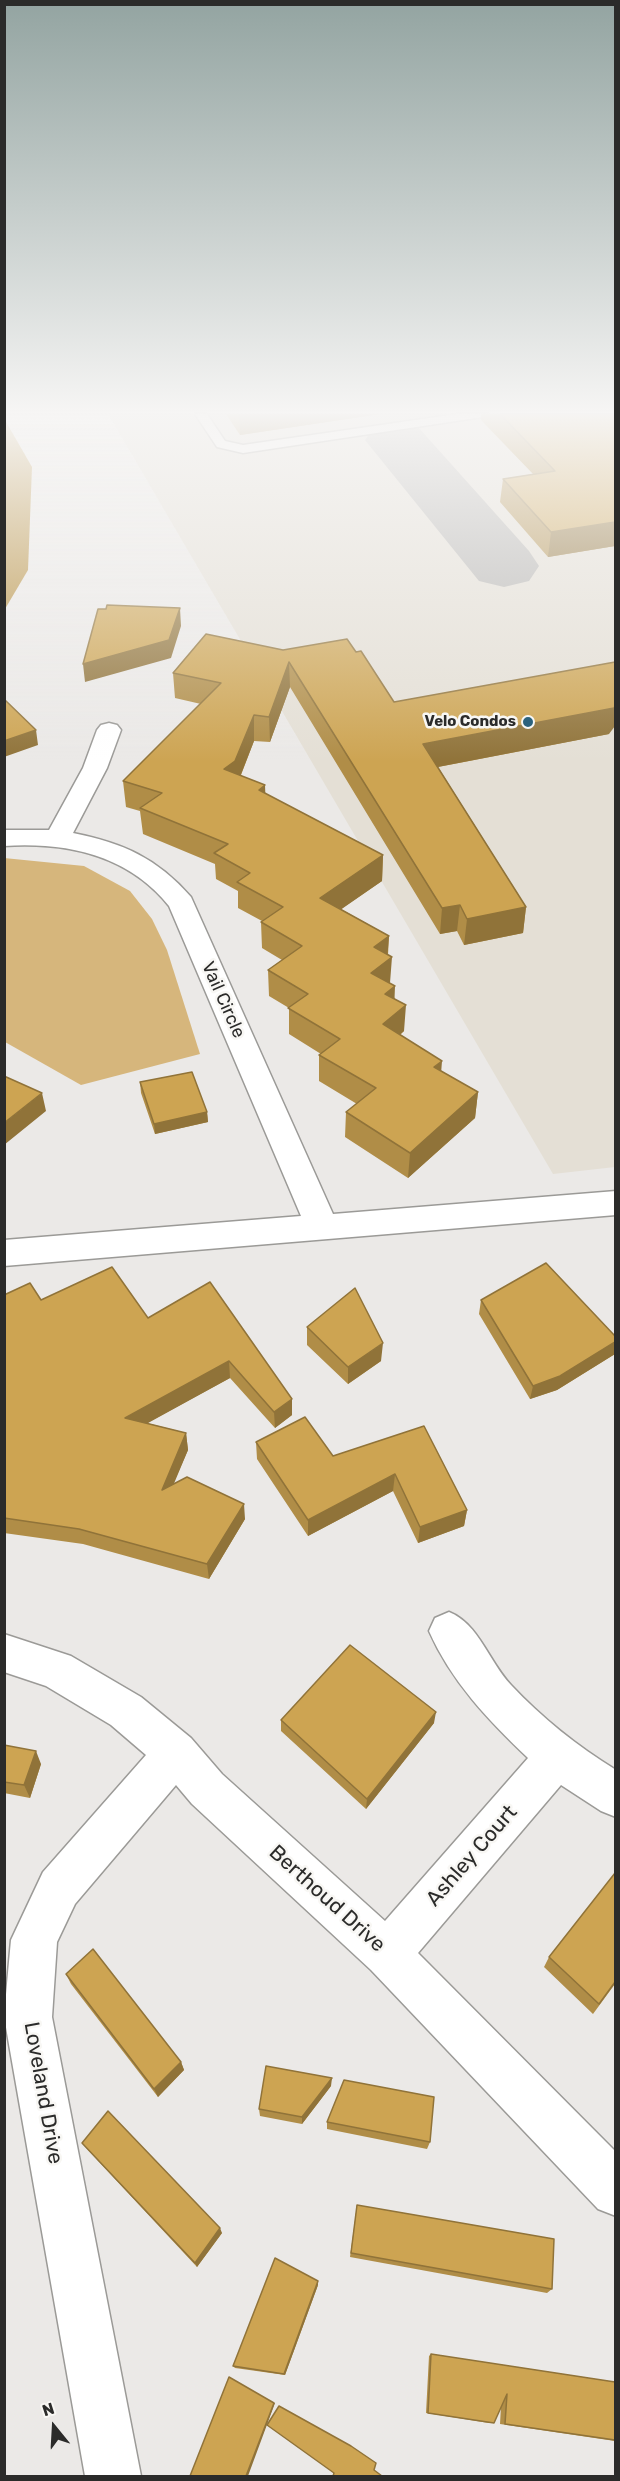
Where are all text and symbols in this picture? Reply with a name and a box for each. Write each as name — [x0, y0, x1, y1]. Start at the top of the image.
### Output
place label: Velo Condos — [425, 713, 516, 731]
marker: Velo Condos — [521, 715, 535, 729]
street label: Vail Circle — [197, 958, 249, 1042]
street label: Ashley Court — [421, 1800, 523, 1912]
street label: Berthoud Drive — [264, 1840, 390, 1958]
street label: Loveland Drive — [18, 2020, 68, 2166]
north arrow — [24, 2397, 84, 2457]
text: N — [40, 2399, 57, 2420]

